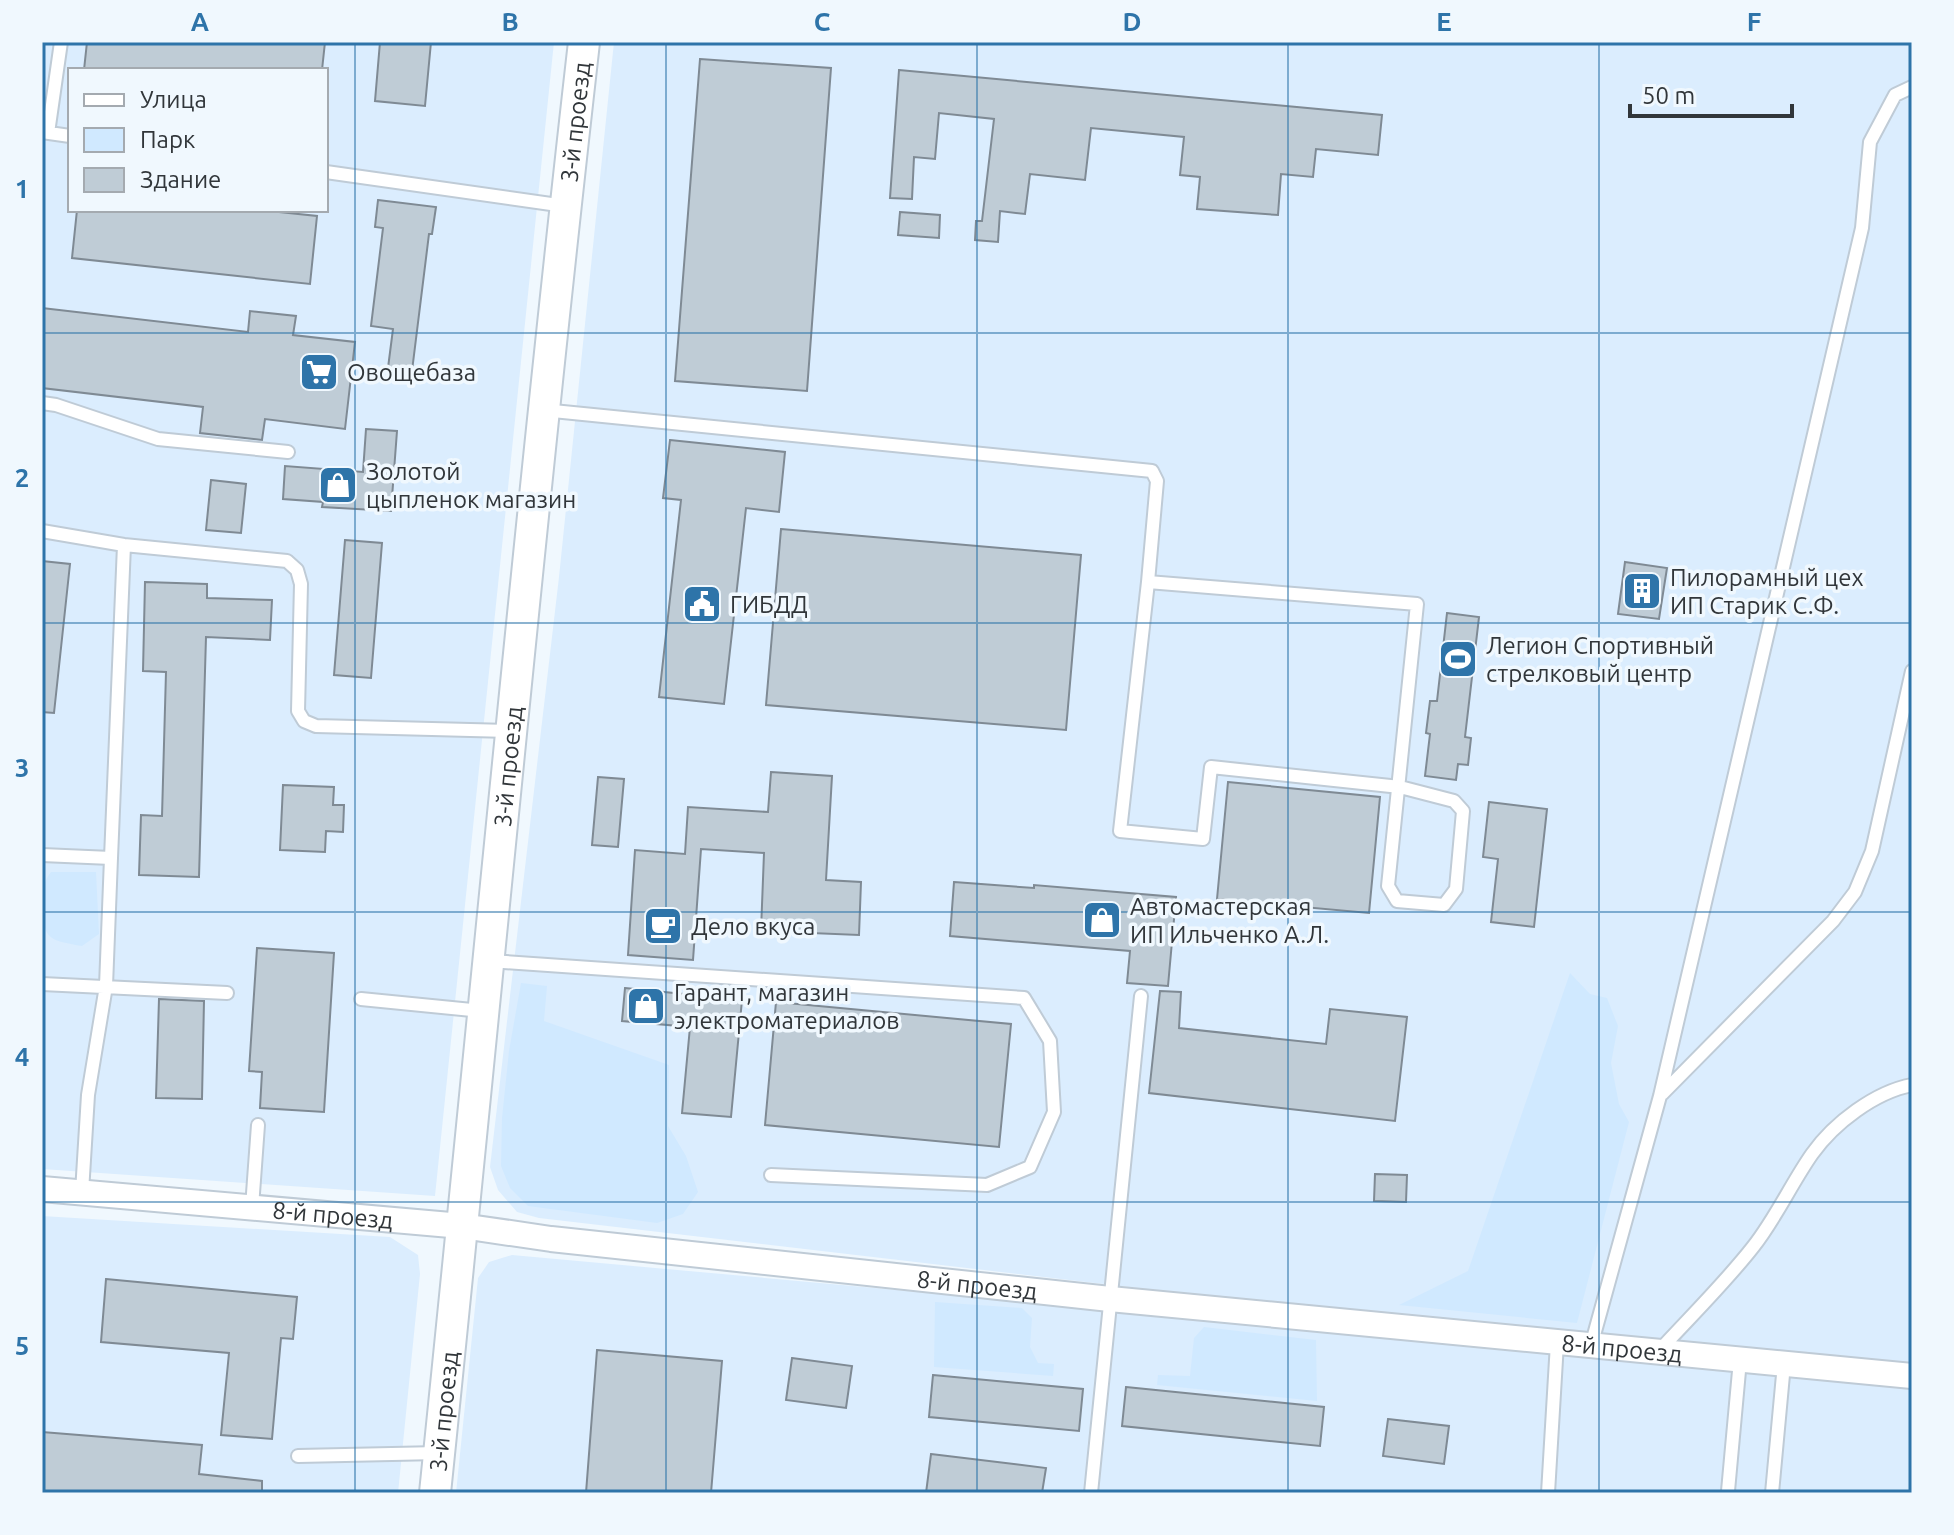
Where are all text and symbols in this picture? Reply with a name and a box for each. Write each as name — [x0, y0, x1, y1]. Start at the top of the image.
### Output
text: A — [191, 7, 210, 36]
text: B — [501, 7, 519, 36]
text: C — [814, 7, 831, 36]
text: D — [1123, 7, 1141, 36]
text: E — [1436, 7, 1452, 36]
text: F — [1747, 7, 1761, 36]
street label: 3-й проезд — [555, 61, 595, 184]
legend — [68, 68, 328, 212]
scale bar — [1630, 68, 1792, 118]
text: 50 m — [1642, 82, 1695, 109]
text: Улица — [140, 86, 207, 113]
text: Парк — [140, 126, 195, 153]
text: Здание — [140, 166, 221, 193]
text: 1 — [15, 174, 29, 203]
supermarket icon: Овощебаза — [298, 351, 340, 393]
place label: Овощебаза — [347, 359, 476, 386]
place label: Золотой цыпленок магазин — [366, 458, 576, 513]
text: 2 — [15, 463, 29, 492]
shop icon: Золотой цыпленок магазин — [317, 464, 359, 506]
place label: Пилорамный цех ИП Старик С.Ф. — [1670, 564, 1864, 619]
building icon: Пилорамный цех ИП Старик С.Ф. — [1621, 570, 1663, 612]
public building icon: ГИБДД — [681, 583, 723, 625]
place label: ГИБДД — [730, 591, 808, 618]
place label: Легион Спортивный стрелковый центр — [1486, 632, 1714, 687]
sports icon: Легион Спортивный стрелковый центр — [1437, 638, 1479, 680]
street label: 3-й проезд — [488, 705, 527, 828]
text: 3 — [15, 753, 29, 782]
place label: Автомастерская ИП Ильченко А.Л. — [1130, 893, 1329, 948]
shop icon: Автомастерская ИП Ильченко А.Л. — [1081, 899, 1123, 941]
cafe icon: Дело вкуса — [642, 905, 684, 947]
place label: Дело вкуса — [691, 913, 815, 940]
place label: Гарант, магазин электроматериалов — [674, 979, 900, 1034]
shop icon: Гарант, магазин электроматериалов — [625, 985, 667, 1027]
text: 4 — [15, 1042, 29, 1071]
street label: 8-й проезд — [271, 1196, 394, 1233]
street label: 8-й проезд — [915, 1265, 1039, 1305]
street label: 8-й проезд — [1560, 1329, 1683, 1367]
text: 5 — [15, 1331, 29, 1360]
street label: 3-й проезд — [424, 1350, 463, 1473]

